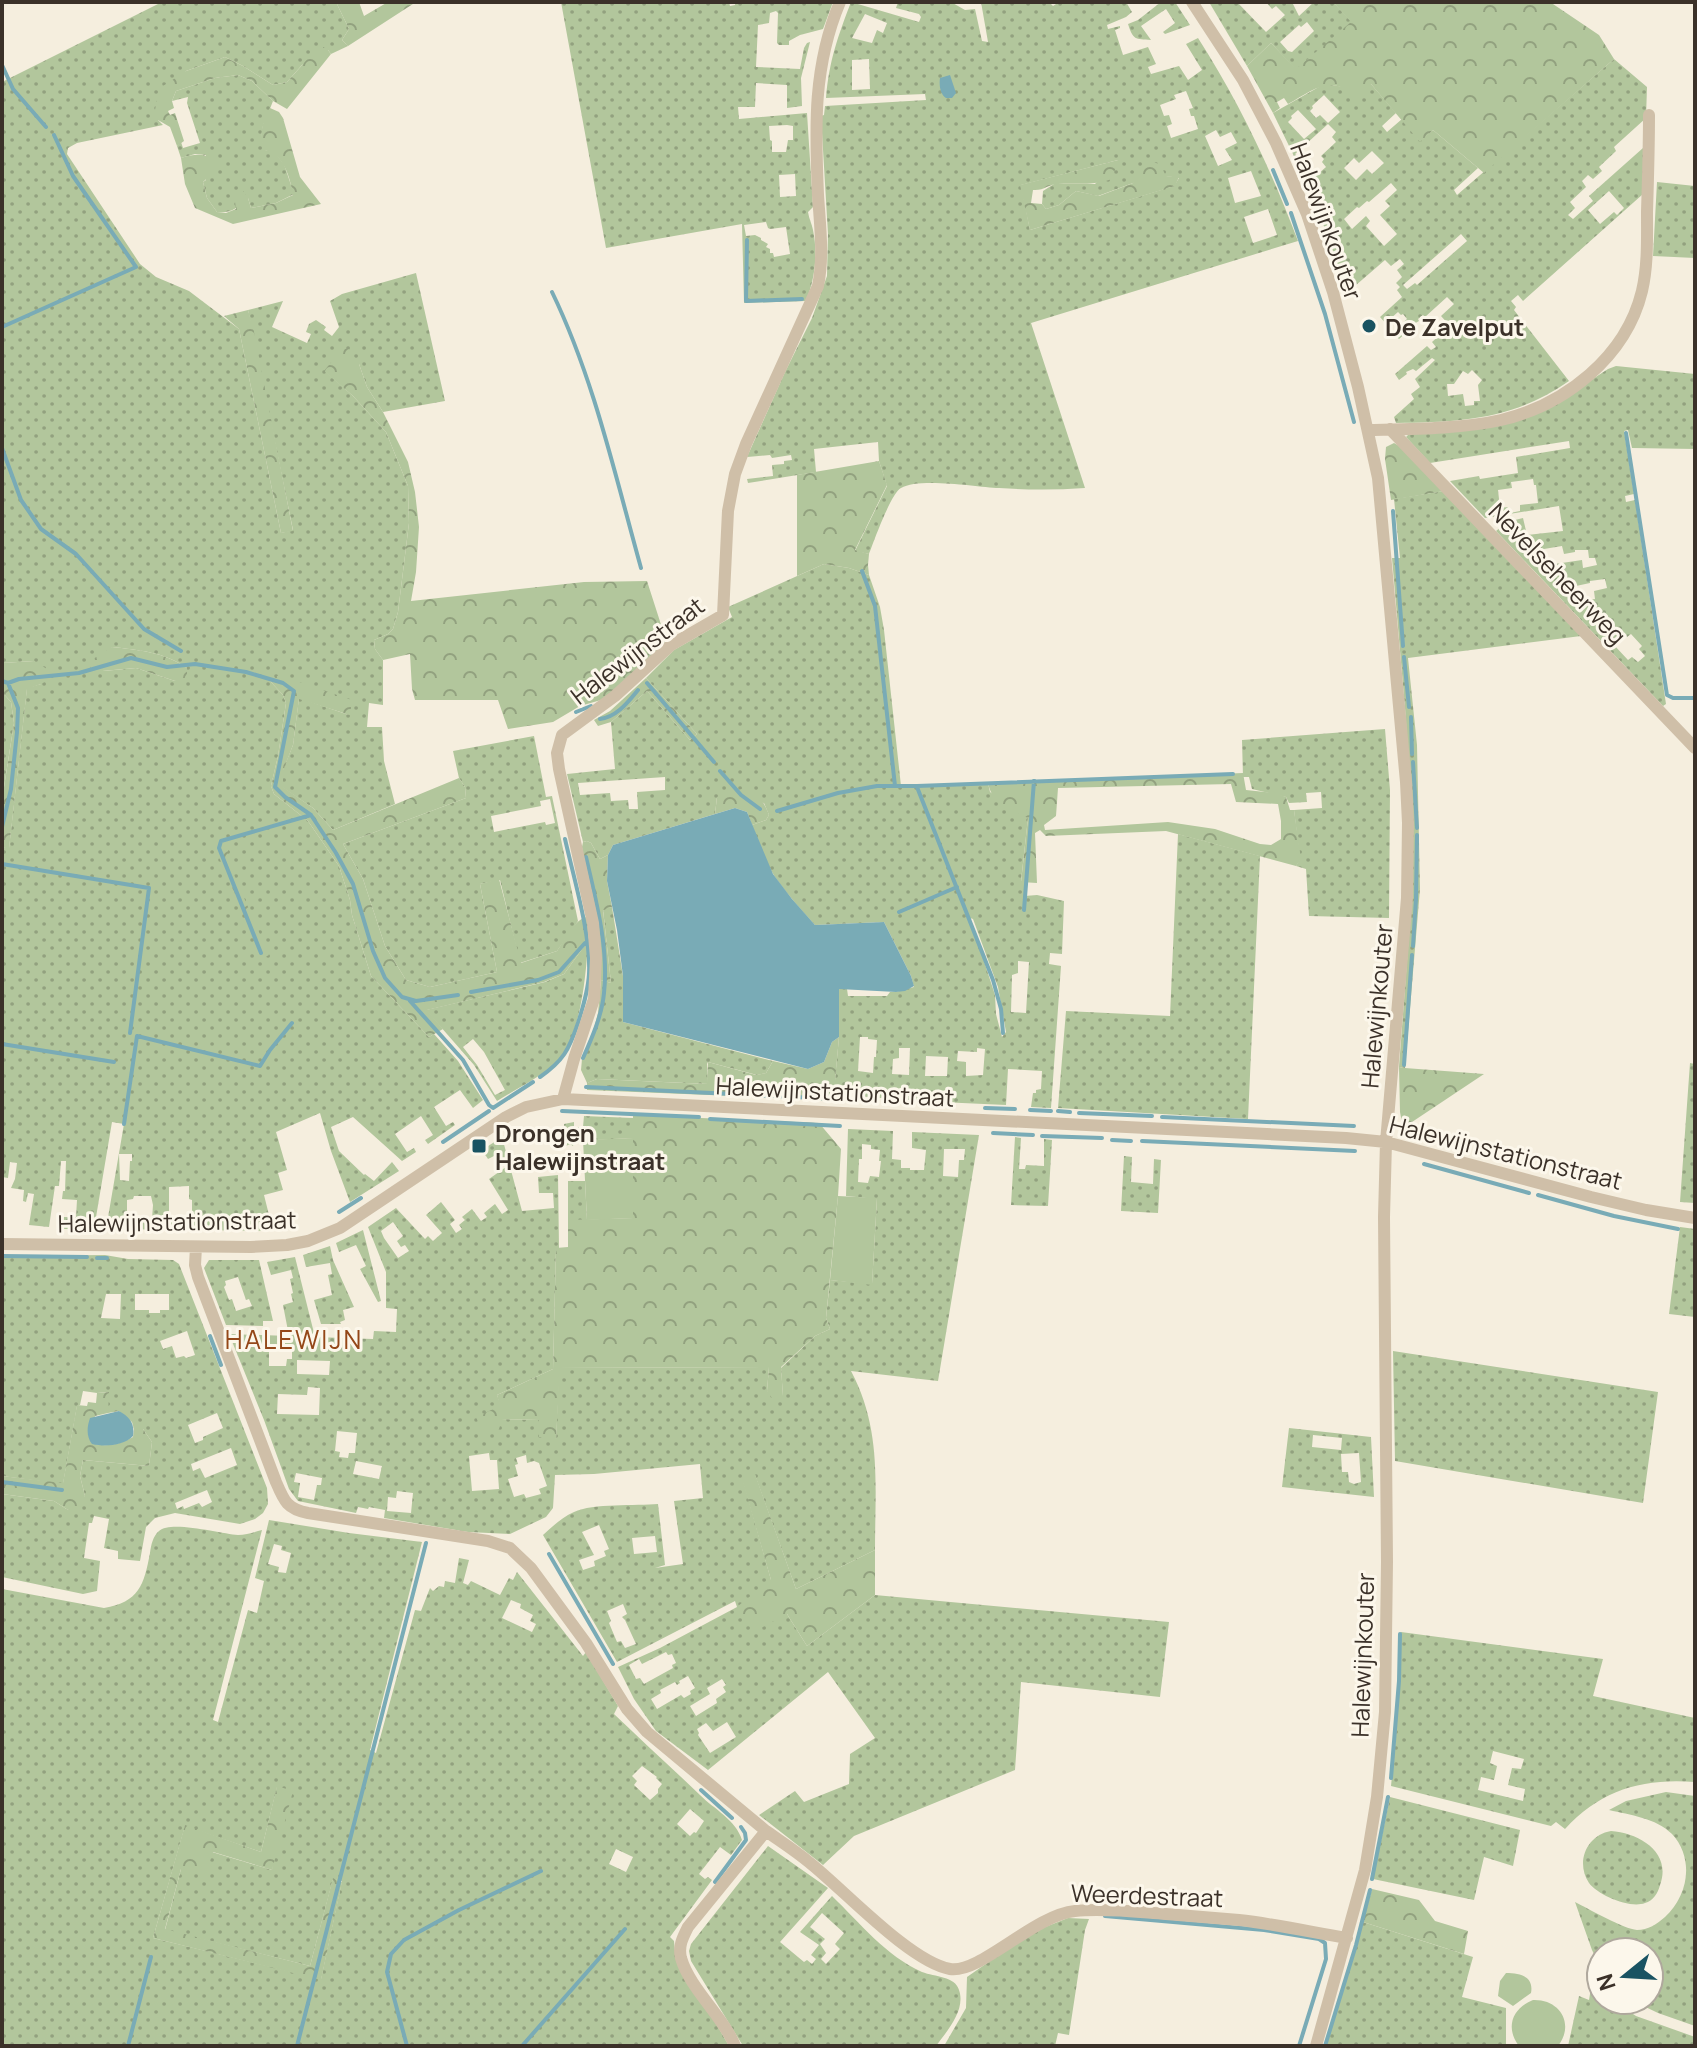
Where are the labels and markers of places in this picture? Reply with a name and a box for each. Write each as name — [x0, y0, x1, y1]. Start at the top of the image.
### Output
place label: De Zavelput — [1385, 310, 1525, 343]
marker: De Zavelput — [1360, 317, 1378, 335]
place label: Drongen Halewijnstraat — [495, 1116, 665, 1177]
marker: Drongen Halewijnstraat — [470, 1137, 488, 1155]

